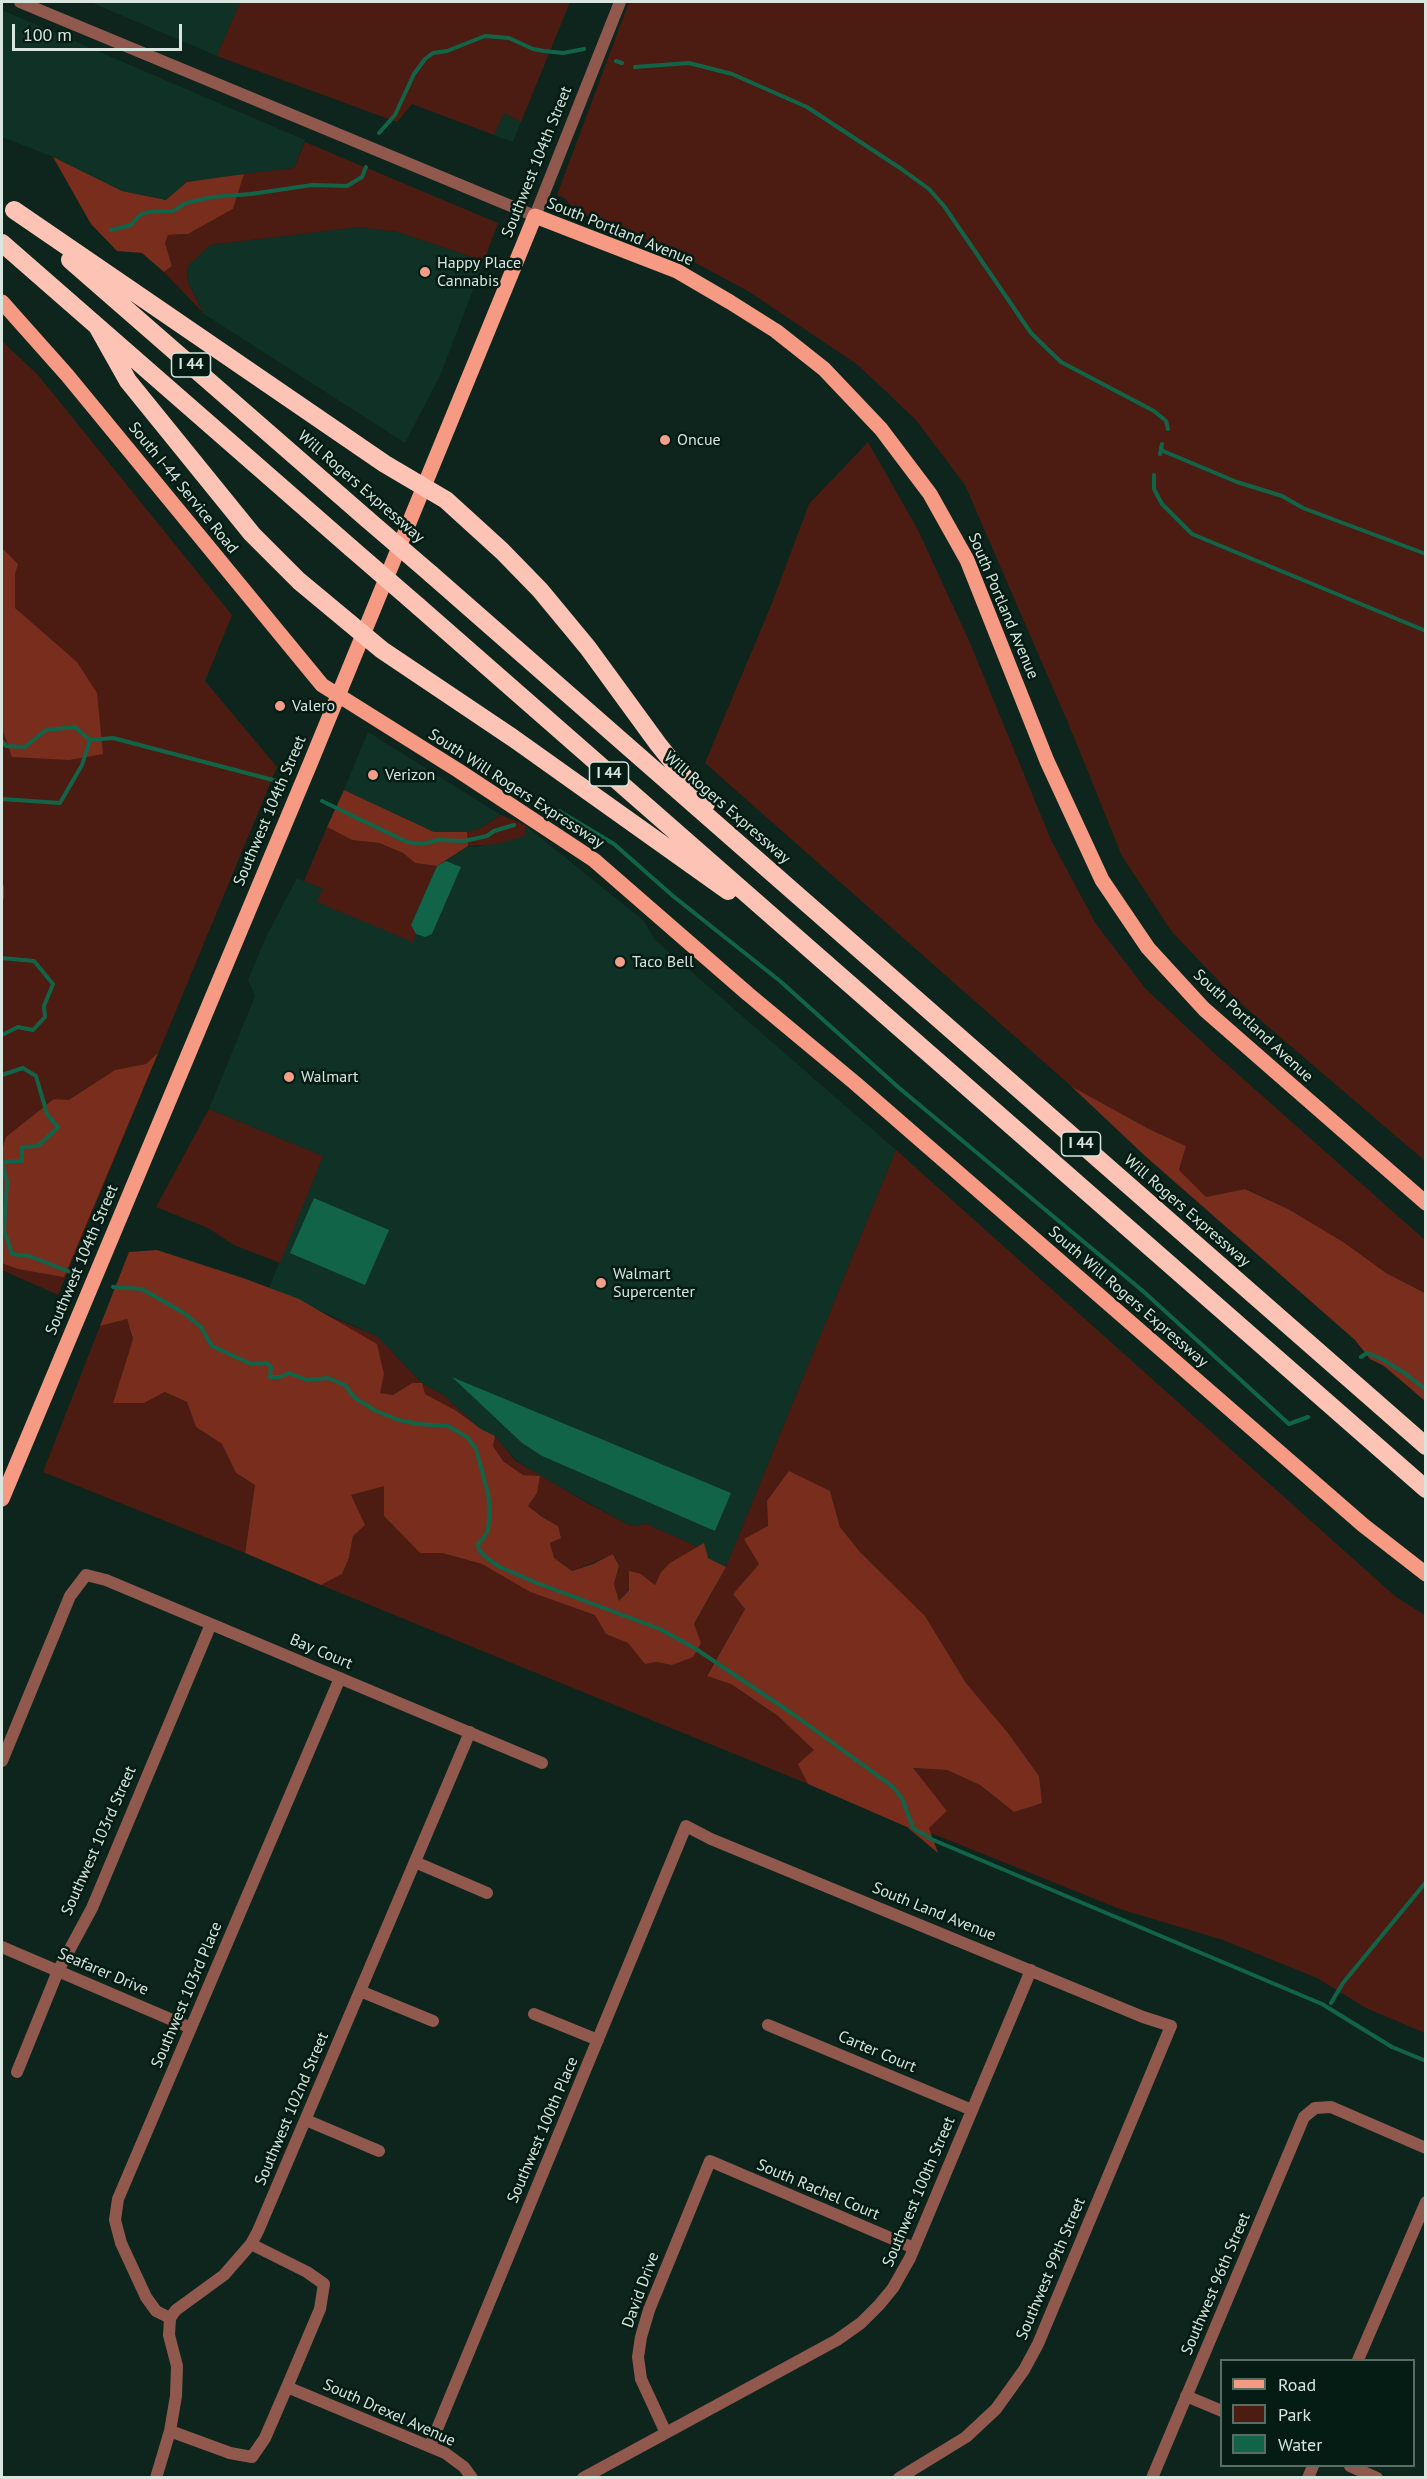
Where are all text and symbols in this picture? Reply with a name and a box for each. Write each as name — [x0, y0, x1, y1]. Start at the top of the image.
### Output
scale bar — [15, 12, 184, 50]
text: 100 m — [23, 23, 72, 46]
street label: Southwest 104th Street — [498, 84, 576, 240]
street label: South Portland Avenue — [544, 194, 696, 270]
place label: Happy Place Cannabis — [437, 253, 521, 291]
marker: Happy Place Cannabis — [418, 265, 432, 279]
road number: I 44 — [172, 353, 210, 377]
street label: South I-44 Service Road — [124, 418, 242, 558]
street label: Will Rogers Expressway — [294, 427, 428, 547]
place label: Oncue — [677, 430, 721, 450]
marker: Oncue — [658, 433, 672, 447]
street label: South Portland Avenue — [964, 530, 1042, 682]
place label: Valero — [292, 696, 335, 716]
marker: Valero — [273, 699, 287, 713]
street label: South Will Rogers Expressway — [425, 725, 607, 853]
street label: Southwest 104th Street — [230, 733, 310, 889]
street label: Will Rogers Expressway — [660, 748, 794, 868]
road number: I 44 — [590, 762, 628, 786]
place label: Verizon — [385, 765, 435, 785]
marker: Verizon — [366, 768, 380, 782]
place label: Taco Bell — [632, 952, 694, 972]
marker: Taco Bell — [613, 955, 627, 969]
street label: South Portland Avenue — [1189, 966, 1317, 1086]
place label: Walmart — [301, 1067, 358, 1087]
marker: Walmart — [282, 1070, 296, 1084]
road number: I 44 — [1062, 1132, 1100, 1156]
street label: Will Rogers Expressway — [1120, 1151, 1254, 1271]
street label: Southwest 104th Street — [42, 1182, 122, 1338]
street label: South Will Rogers Expressway — [1044, 1222, 1212, 1372]
place label: Walmart Supercenter — [613, 1264, 695, 1302]
marker: Walmart Supercenter — [594, 1276, 608, 1290]
street label: Bay Court — [287, 1630, 355, 1674]
street label: Southwest 103rd Street — [57, 1763, 141, 1919]
street label: South Land Avenue — [869, 1878, 999, 1946]
street label: Southwest 103rd Place — [147, 1919, 227, 2071]
street label: Seafarer Drive — [55, 1944, 151, 2000]
street label: Carter Court — [835, 2027, 919, 2077]
street label: Southwest 102nd Street — [251, 2029, 333, 2189]
street label: Southwest 100th Place — [503, 2054, 583, 2206]
street label: Southwest 100th Street — [879, 2114, 959, 2270]
street label: South Rachel Court — [754, 2155, 882, 2225]
street label: Southwest 99th Street — [1012, 2195, 1090, 2343]
street label: Southwest 96th Street — [1177, 2210, 1255, 2358]
street label: David Drive — [618, 2250, 664, 2330]
legend — [1220, 2359, 1415, 2467]
text: Road — [1278, 2373, 1316, 2396]
street label: South Drexel Avenue — [320, 2375, 458, 2451]
text: Park — [1278, 2403, 1311, 2426]
text: Water — [1278, 2433, 1322, 2456]

